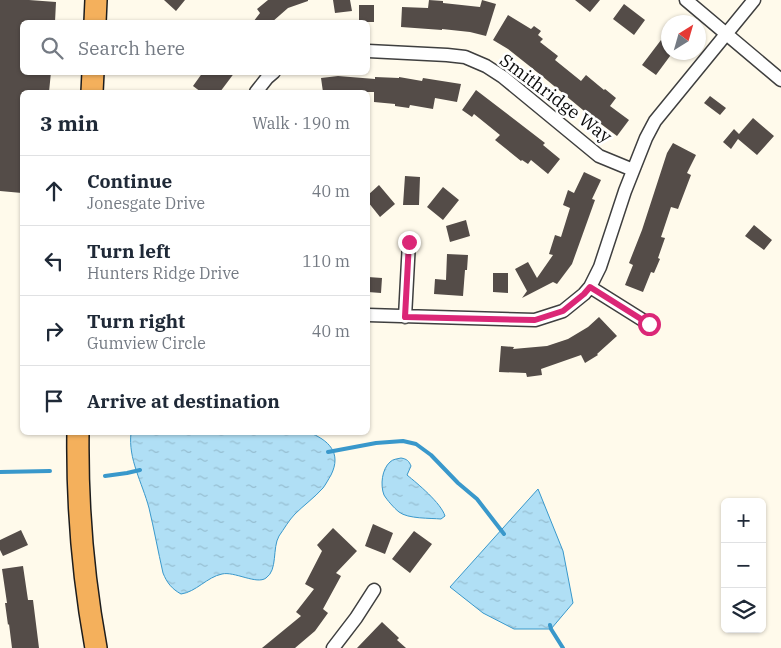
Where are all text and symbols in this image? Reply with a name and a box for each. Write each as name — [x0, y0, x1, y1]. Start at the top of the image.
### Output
north arrow — [661, 15, 706, 60]
search box — [20, 20, 370, 75]
icon: search — [38, 34, 66, 62]
text: Search here — [78, 36, 185, 60]
street label: Smithridge Way — [495, 48, 617, 148]
text: 3 min — [40, 109, 99, 137]
text: Walk · 190 m — [252, 113, 350, 133]
text: Continue — [87, 169, 172, 193]
icon: ahead — [40, 177, 68, 205]
text: 40 m — [312, 181, 350, 201]
text: Jonesgate Drive — [87, 193, 205, 213]
route end — [398, 231, 421, 254]
text: Turn left — [87, 239, 170, 263]
icon: left — [40, 247, 68, 275]
text: 110 m — [302, 251, 350, 271]
text: Hunters Ridge Drive — [87, 263, 239, 283]
text: Turn right — [87, 309, 185, 333]
route start — [638, 313, 661, 336]
icon: right — [40, 317, 68, 345]
text: 40 m — [312, 321, 350, 341]
text: Gumview Circle — [87, 333, 206, 353]
icon: arrive — [40, 387, 68, 415]
text: Arrive at destination — [87, 389, 280, 413]
map controls — [721, 498, 766, 633]
button: + — [721, 498, 766, 543]
button: − — [721, 543, 766, 588]
button: layers — [721, 588, 766, 633]

